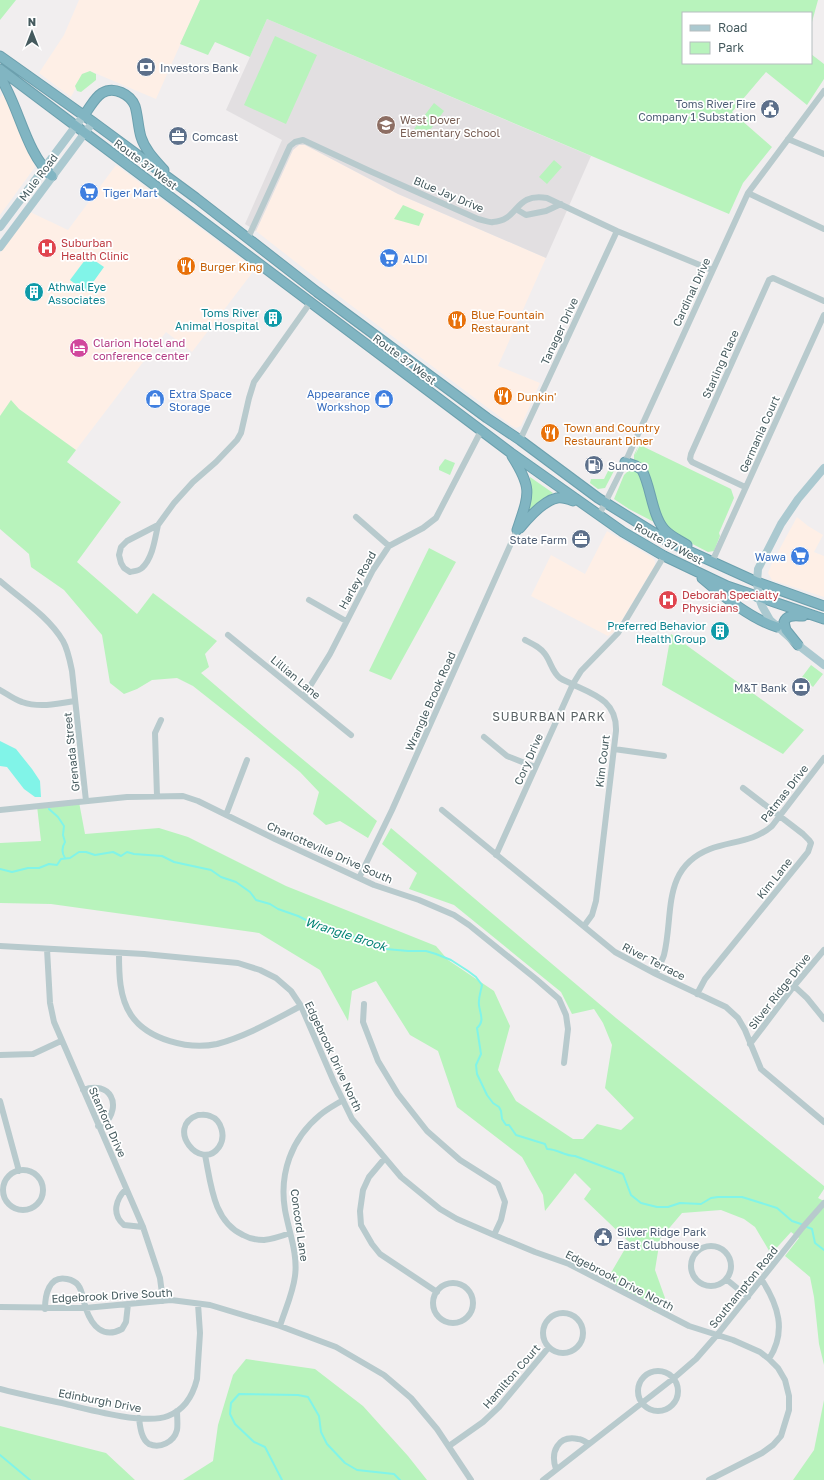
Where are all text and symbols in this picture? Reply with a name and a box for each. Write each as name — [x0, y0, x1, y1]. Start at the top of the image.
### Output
north arrow — [12, 12, 52, 52]
legend — [682, 12, 812, 64]
text: N — [28, 15, 36, 28]
text: Road — [718, 20, 747, 35]
text: Park — [718, 40, 744, 55]
bank icon: Investors Bank — [135, 56, 157, 78]
place label: Investors Bank — [160, 61, 239, 74]
place label: Toms River Fire Company 1 Substation — [638, 97, 756, 123]
public building icon: Toms River Fire Company 1 Substation — [759, 98, 781, 120]
place label: West Dover Elementary School — [400, 113, 500, 139]
school or university icon: West Dover Elementary School — [375, 114, 397, 136]
office icon: Comcast — [167, 125, 189, 147]
place label: Comcast — [192, 130, 238, 143]
street label: Route 37 West — [112, 136, 180, 192]
street label: Mule Road — [16, 151, 60, 203]
street label: Blue Jay Drive — [412, 173, 486, 215]
supermarket icon: Tiger Mart — [78, 181, 100, 203]
place label: Tiger Mart — [103, 186, 158, 199]
place label: Suburban Health Clinic — [61, 236, 129, 262]
hospital icon: Suburban Health Clinic — [36, 237, 58, 259]
supermarket icon: ALDI — [378, 247, 400, 269]
place label: ALDI — [403, 252, 428, 265]
restaurant icon: Burger King — [175, 255, 197, 277]
street label: Cardinal Drive — [669, 256, 713, 328]
place label: Burger King — [200, 260, 262, 273]
place label: Athwal Eye Associates — [48, 280, 106, 306]
building icon: Athwal Eye Associates — [23, 281, 45, 303]
street label: Tanager Drive — [538, 295, 580, 367]
place label: Toms River Animal Hospital — [175, 306, 260, 332]
building icon: Toms River Animal Hospital — [262, 307, 284, 329]
place label: Blue Fountain Restaurant — [471, 308, 544, 334]
restaurant icon: Blue Fountain Restaurant — [446, 309, 468, 331]
street label: Starling Place — [699, 328, 741, 400]
street label: Route 37 West — [371, 331, 439, 387]
place label: Clarion Hotel and conference center — [93, 336, 190, 362]
hotel icon: Clarion Hotel and conference center — [68, 337, 90, 359]
restaurant icon: Dunkin' — [492, 385, 514, 407]
place label: Extra Space Storage — [169, 387, 232, 413]
place label: Appearance Workshop — [307, 387, 370, 413]
shop icon: Extra Space Storage — [144, 388, 166, 410]
shop icon: Appearance Workshop — [373, 388, 395, 410]
place label: Dunkin' — [517, 390, 556, 403]
street label: Germania Court — [736, 394, 782, 474]
place label: Town and Country Restaurant Diner — [564, 421, 660, 447]
restaurant icon: Town and Country Restaurant Diner — [539, 422, 561, 444]
fuel station icon: Sunoco — [583, 454, 605, 476]
place label: Sunoco — [608, 459, 648, 472]
street label: Route 37 West — [632, 519, 706, 567]
office icon: State Farm — [570, 528, 592, 550]
place label: State Farm — [510, 533, 567, 546]
supermarket icon: Wawa — [789, 545, 811, 567]
street label: Harley Road — [336, 549, 378, 611]
place label: Wawa — [755, 550, 786, 563]
place label: Deborah Specialty Physicians — [682, 588, 779, 614]
hospital icon: Deborah Specialty Physicians — [657, 589, 679, 611]
place label: Preferred Behavior Health Group — [607, 619, 707, 645]
building icon: Preferred Behavior Health Group — [709, 620, 731, 642]
street label: Wrangle Brook Road — [402, 649, 458, 753]
street label: Lillian Lane — [269, 653, 323, 701]
bank icon: M&T Bank — [790, 676, 812, 698]
place label: M&T Bank — [734, 681, 787, 694]
district label: SUBURBAN PARK — [492, 709, 606, 724]
street label: Grenada Street — [60, 712, 82, 792]
street label: Cory Drive — [511, 731, 545, 787]
street label: Kim Court — [592, 734, 612, 788]
street label: Patmas Drive — [758, 762, 810, 824]
street label: Charlotteville Drive South — [265, 818, 395, 886]
street label: Kim Lane — [754, 855, 794, 901]
water label: Wrangle Brook — [303, 914, 390, 955]
street label: River Terrace — [620, 940, 688, 982]
street label: Silver Ridge Drive — [745, 950, 813, 1032]
street label: Edgebrook Drive North — [303, 999, 365, 1113]
street label: Stanford Drive — [87, 1085, 129, 1159]
street label: Concord Lane — [288, 1188, 312, 1262]
place label: Silver Ridge Park East Clubhouse — [617, 1225, 707, 1251]
public building icon: Silver Ridge Park East Clubhouse — [592, 1226, 614, 1248]
street label: Southampton Road — [706, 1243, 780, 1331]
street label: Edgebrook Drive North — [563, 1247, 677, 1313]
street label: Edgebrook Drive South — [51, 1285, 173, 1305]
street label: Hamilton Court — [480, 1341, 542, 1411]
street label: Edinburgh Drive — [57, 1386, 143, 1414]

